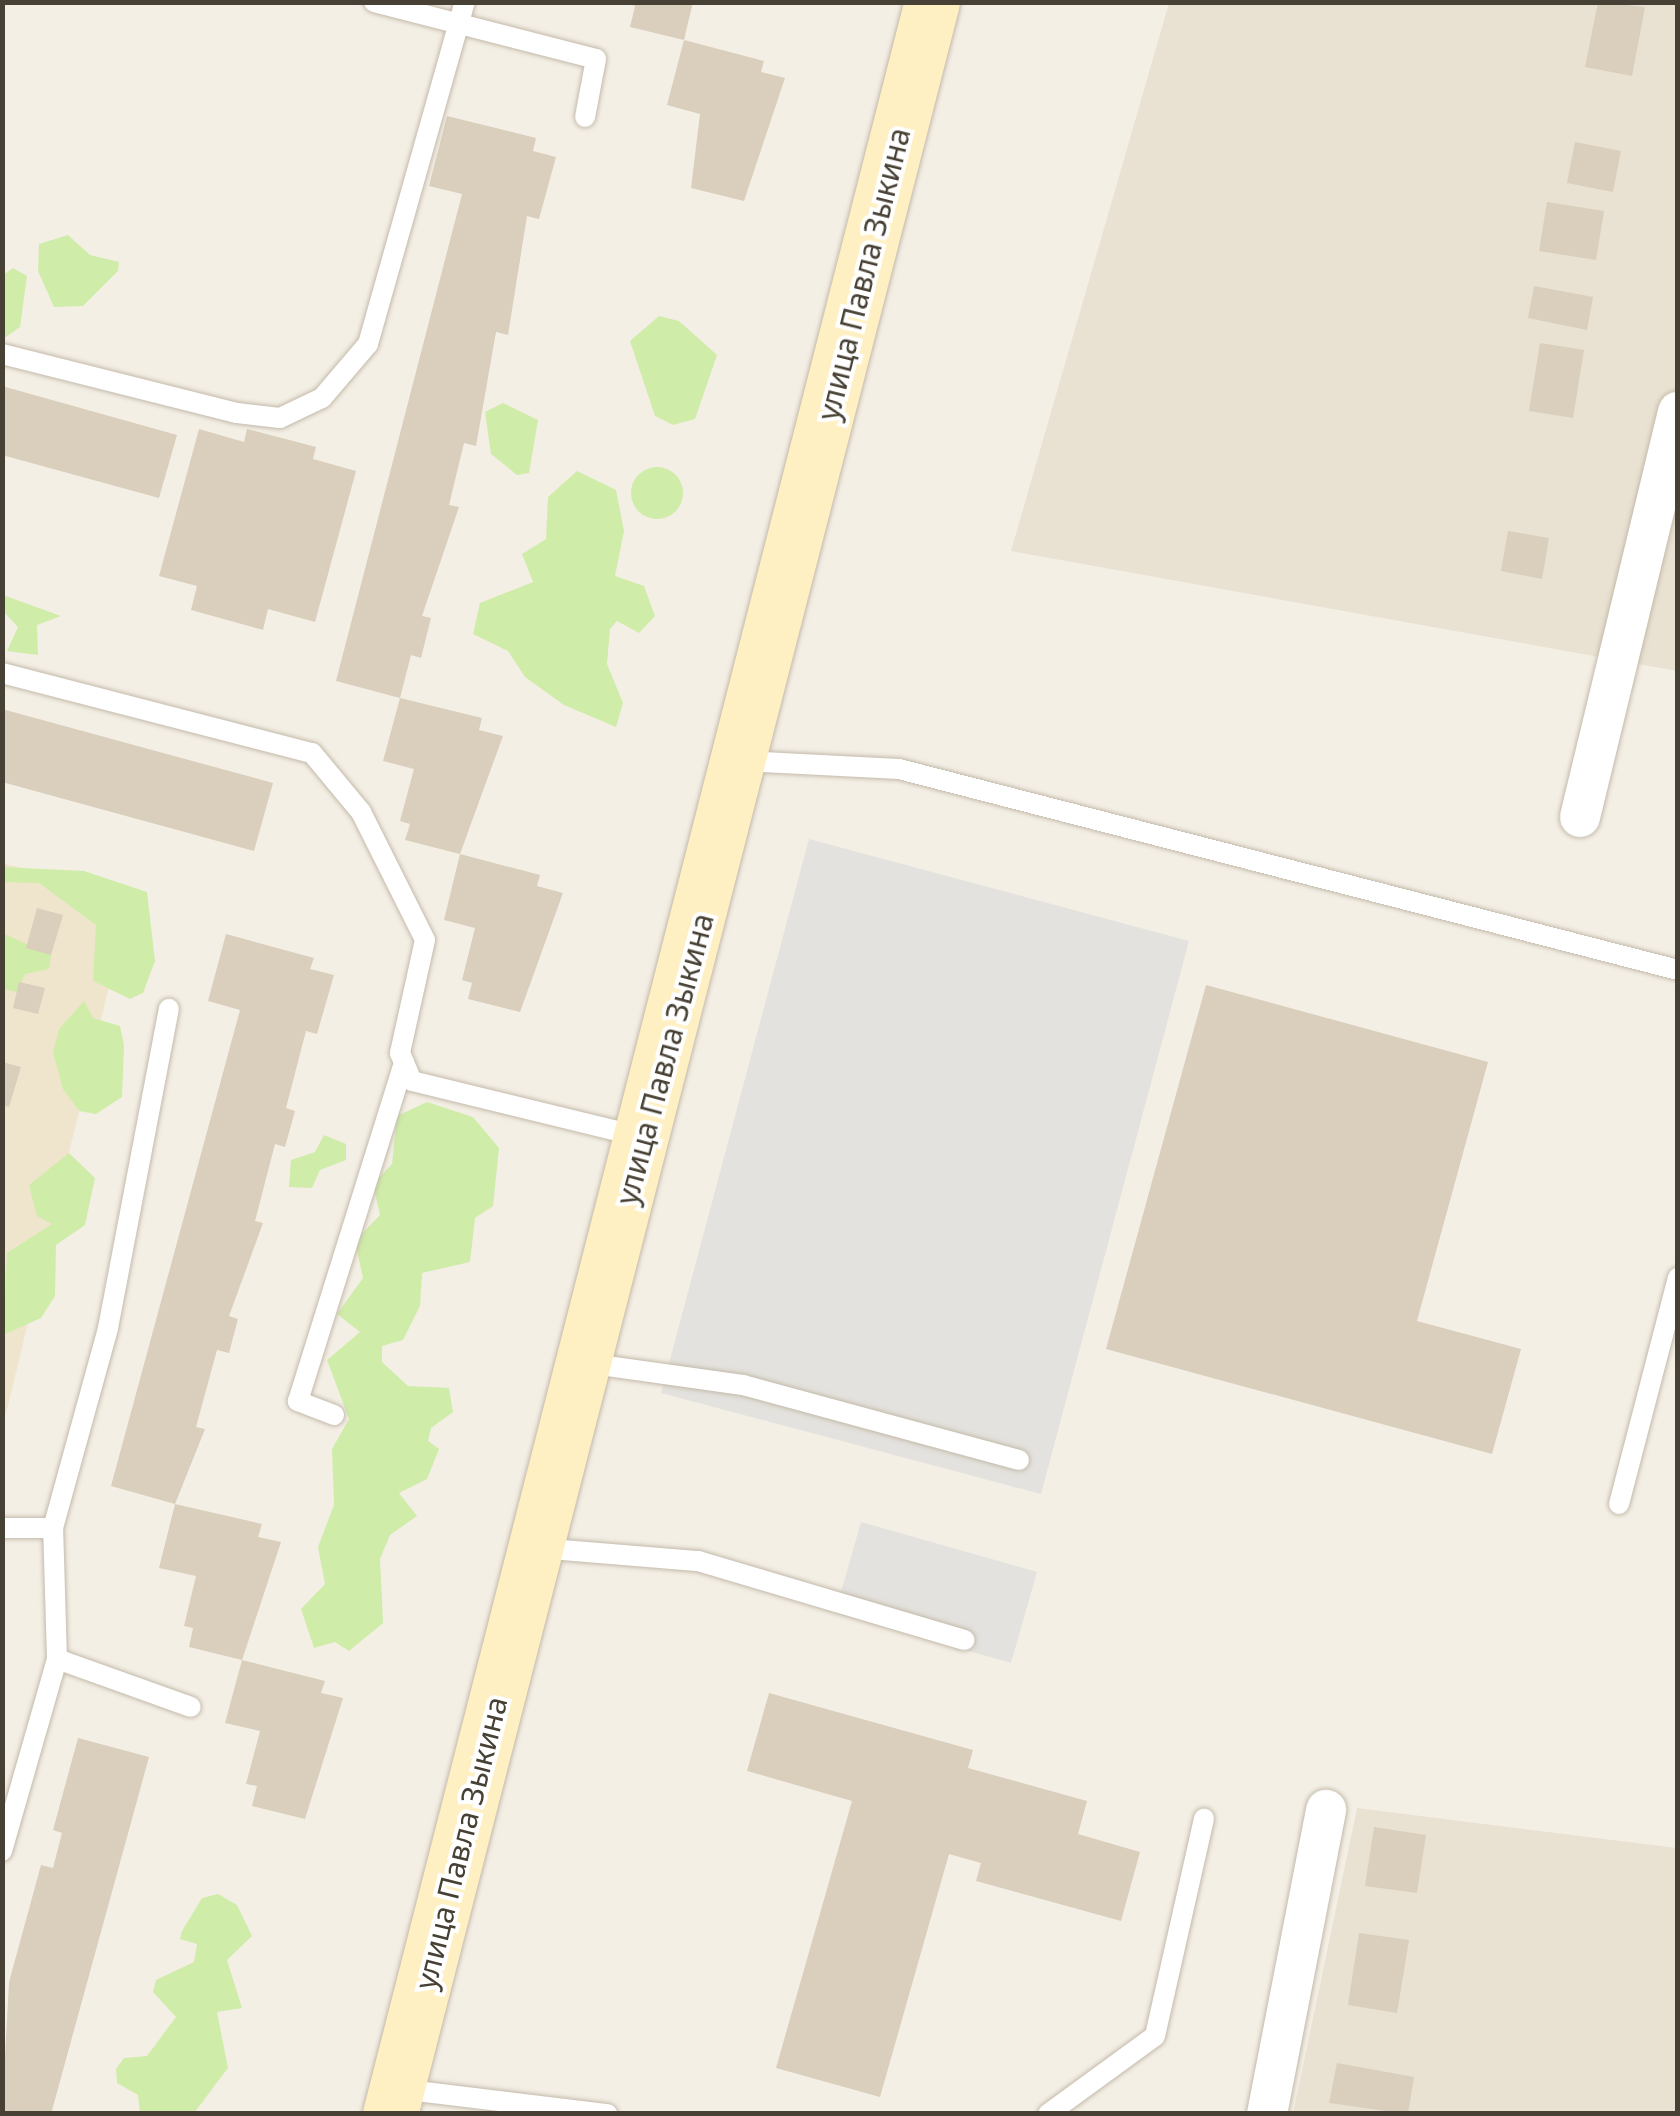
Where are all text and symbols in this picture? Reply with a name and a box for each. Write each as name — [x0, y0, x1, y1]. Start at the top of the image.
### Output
street label: улица Павла Зыкина — [810, 124, 918, 424]
street label: улица Павла Зыкина — [609, 909, 721, 1209]
street label: улица Павла Зыкина — [407, 1693, 515, 1993]

